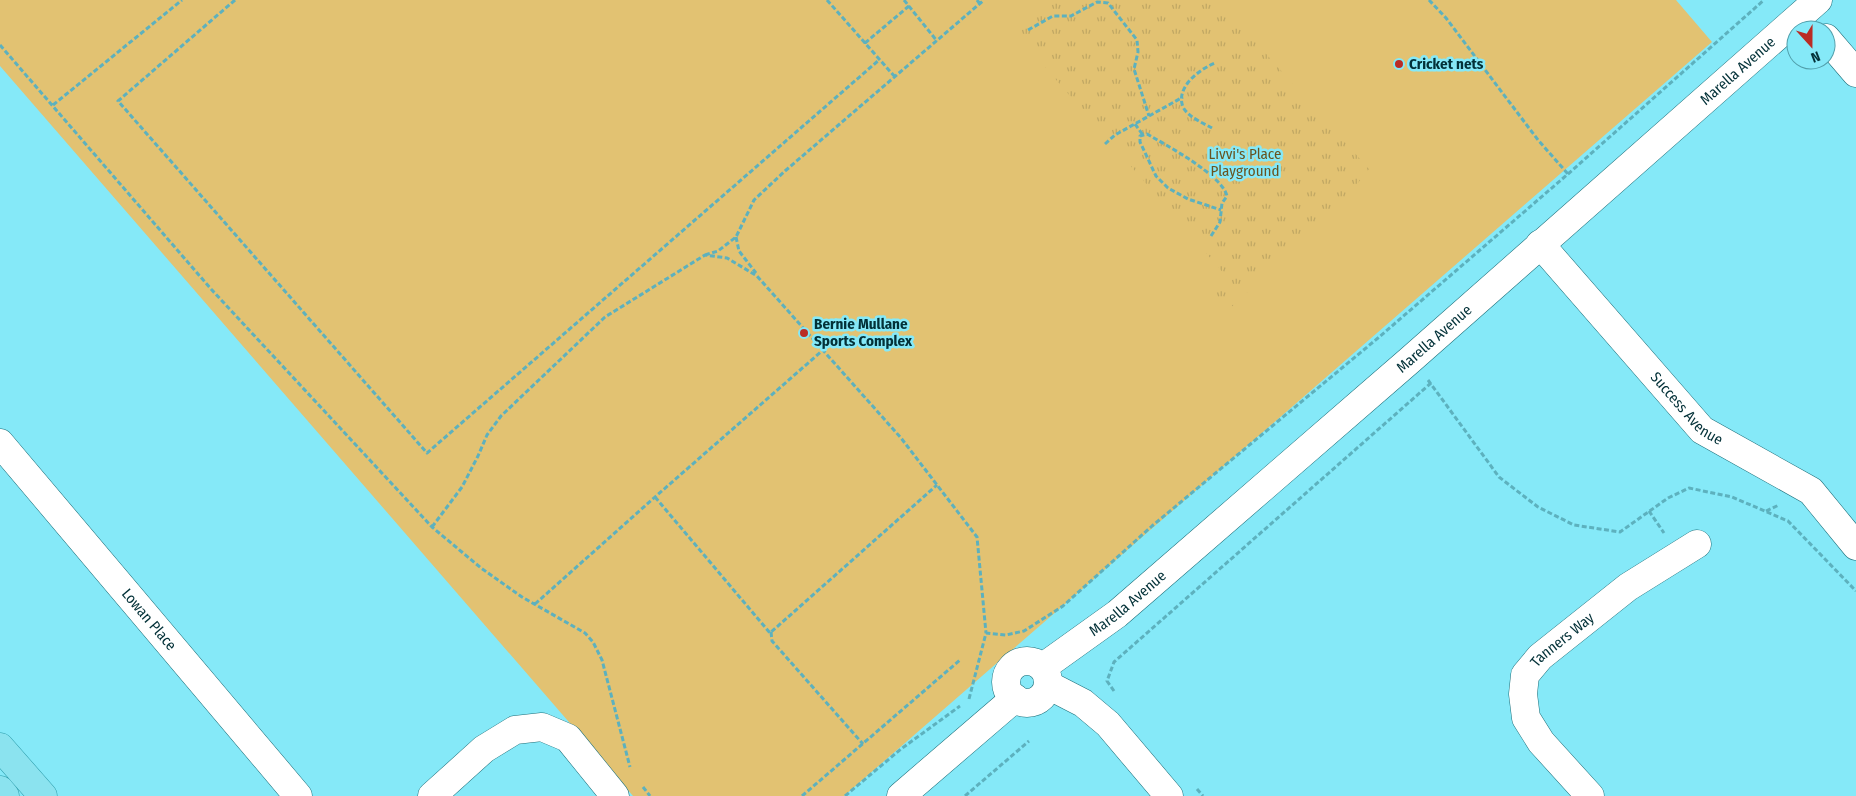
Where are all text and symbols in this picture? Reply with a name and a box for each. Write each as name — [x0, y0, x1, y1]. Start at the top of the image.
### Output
north arrow — [1786, 20, 1836, 70]
street label: Marella Avenue — [1697, 33, 1779, 109]
text: N — [1809, 47, 1822, 66]
place label: Cricket nets — [1409, 55, 1484, 73]
marker: Cricket nets — [1393, 58, 1405, 70]
park label: Livvi's Place Playground — [1209, 145, 1281, 180]
street label: Marella Avenue — [1393, 301, 1475, 377]
place label: Bernie Mullane Sports Complex — [814, 315, 913, 350]
marker: Bernie Mullane Sports Complex — [798, 327, 810, 339]
street label: Success Avenue — [1647, 368, 1726, 449]
street label: Marella Avenue — [1086, 567, 1170, 640]
street label: Lowan Place — [118, 585, 180, 654]
street label: Tanners Way — [1527, 609, 1598, 671]

